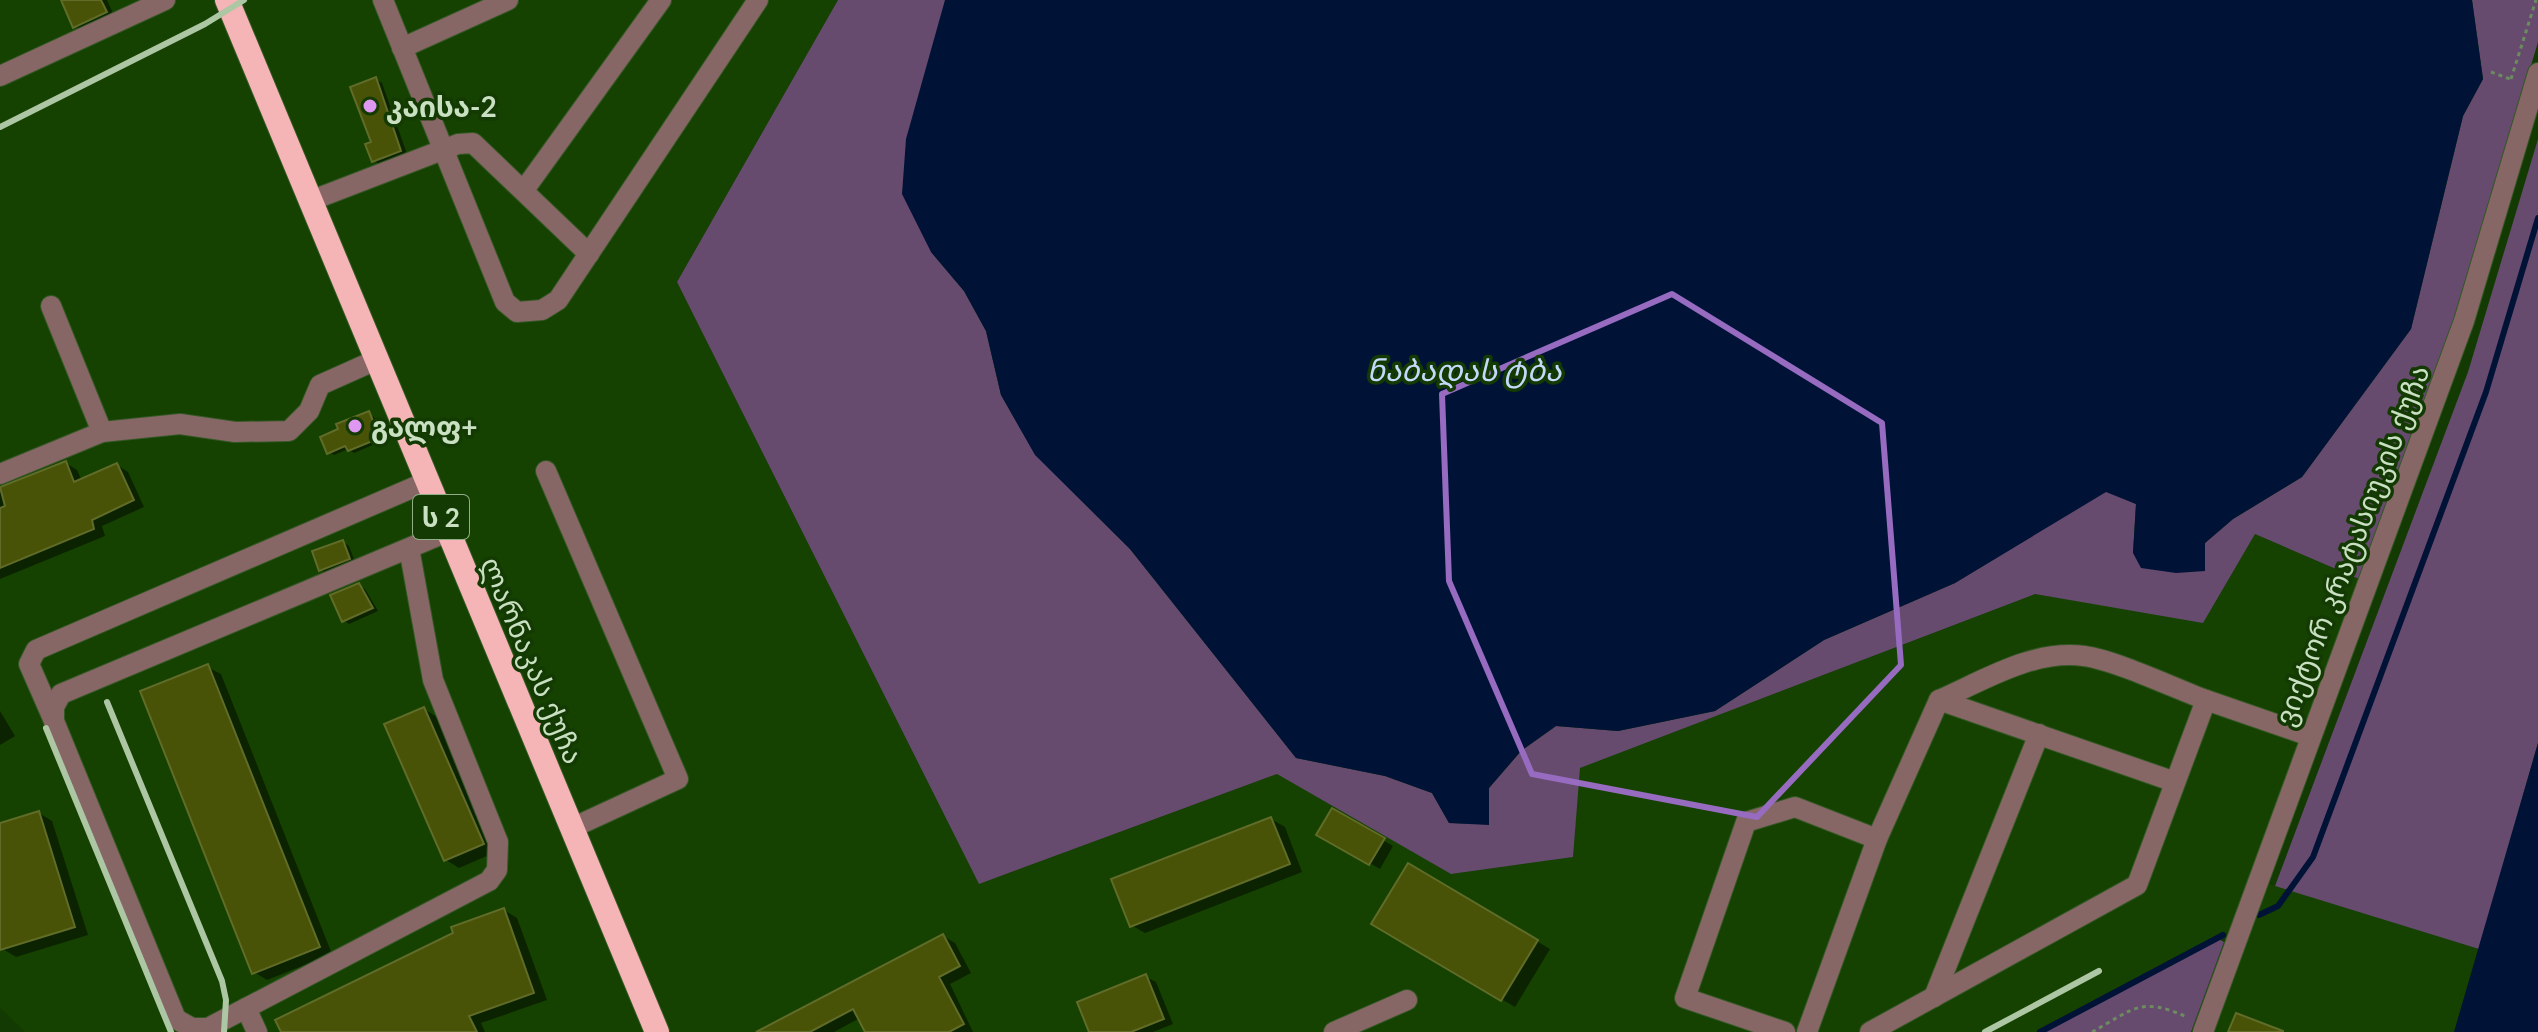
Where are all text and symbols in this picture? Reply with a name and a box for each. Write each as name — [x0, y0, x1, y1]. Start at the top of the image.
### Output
place label: კაისა-2 — [386, 89, 497, 124]
marker: კაისა-2 — [361, 97, 379, 115]
water label: ნაბადას ტბა — [1366, 351, 1562, 389]
street label: ვიქტორ კრატასიუკის ქუჩა — [2266, 360, 2437, 730]
place label: გალფ+ — [371, 409, 477, 445]
marker: გალფ+ — [346, 417, 364, 435]
road number: ს 2 — [413, 495, 469, 539]
street label: ლარნაკას ქუჩა — [473, 551, 592, 769]

